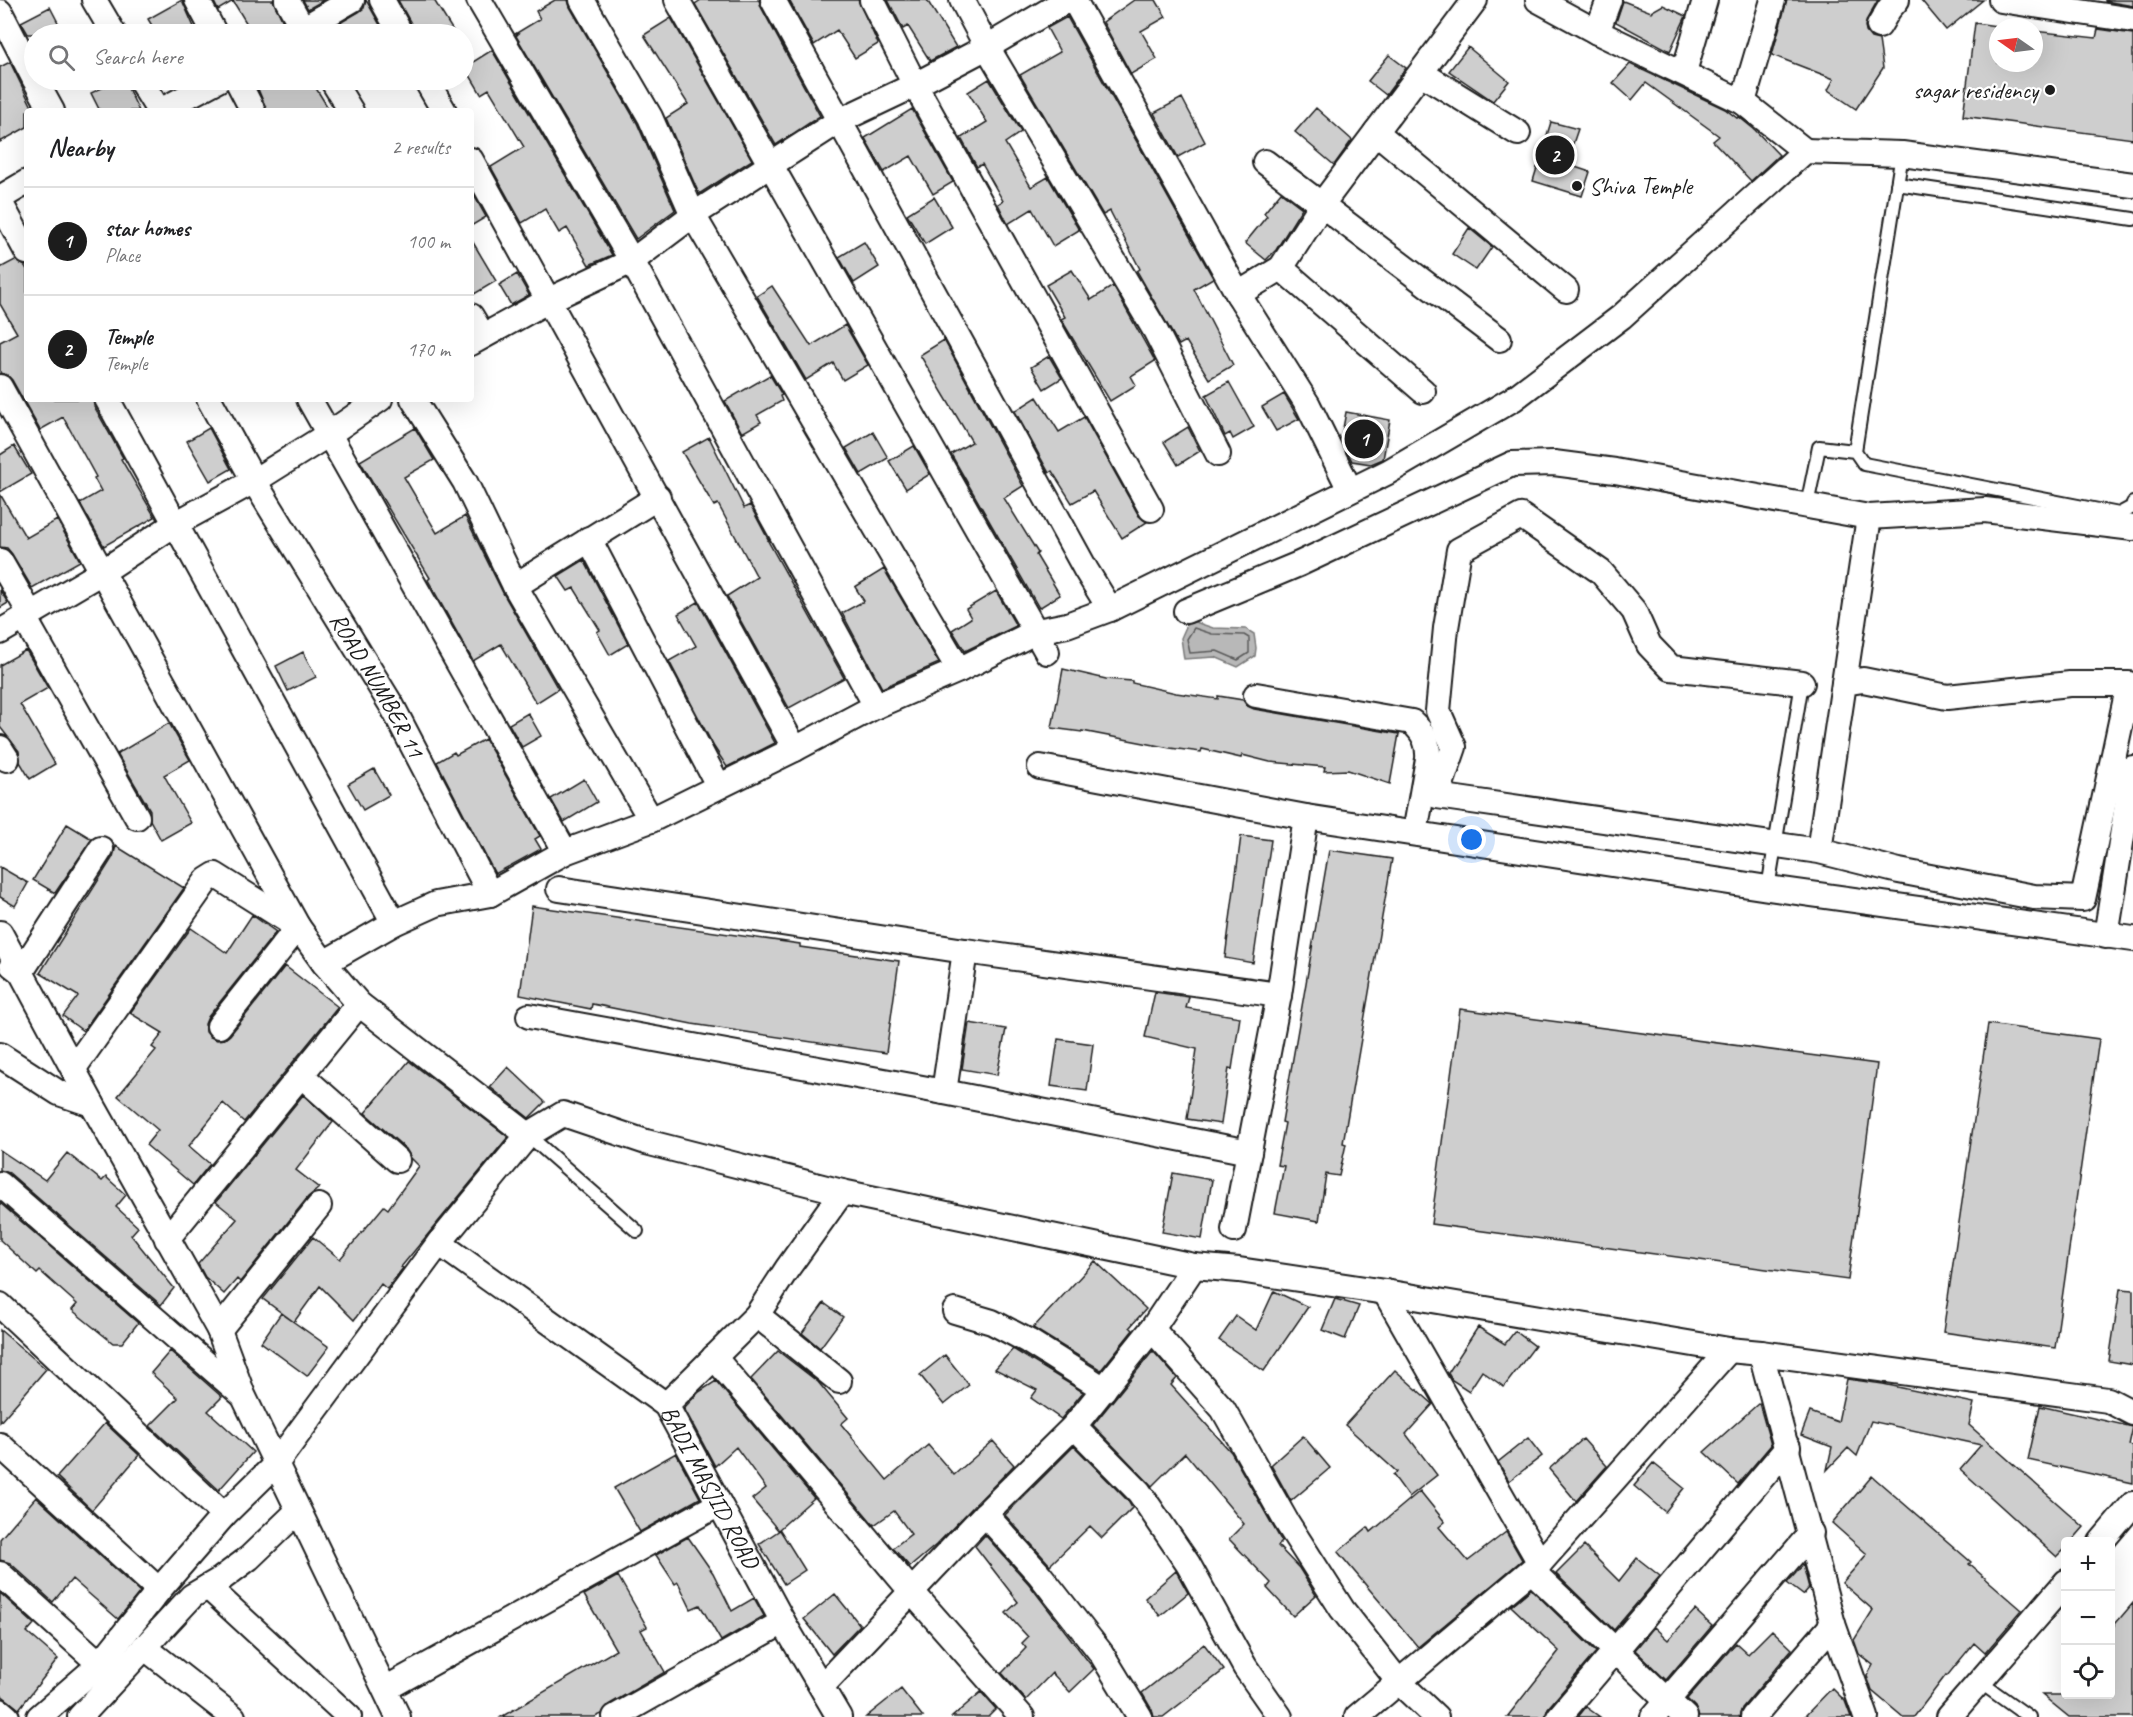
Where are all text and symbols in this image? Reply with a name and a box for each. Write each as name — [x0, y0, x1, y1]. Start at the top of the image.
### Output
north arrow — [1989, 18, 2043, 72]
search box — [24, 24, 474, 90]
icon: search — [45, 41, 78, 74]
text: Search here — [93, 43, 183, 71]
place label: sagar residency — [1913, 75, 2040, 105]
marker: sagar residency — [2043, 83, 2057, 97]
text: Nearby — [48, 131, 113, 164]
pin: 2 — [1536, 132, 1574, 178]
text: 2 results — [391, 135, 450, 160]
place label: Shiva Temple — [1589, 171, 1694, 201]
marker: Shiva Temple — [1570, 179, 1584, 193]
text: star homes — [105, 215, 190, 243]
text: 1 — [63, 229, 72, 254]
text: 100 m — [407, 229, 450, 254]
text: Place — [105, 243, 140, 268]
text: Temple — [105, 323, 153, 351]
text: 2 — [63, 337, 72, 362]
text: 170 m — [407, 337, 450, 362]
text: Temple — [105, 351, 148, 376]
pin: 1 — [1344, 416, 1384, 462]
street label: ROAD NUMBER 11 — [323, 607, 432, 764]
your location — [1457, 825, 1486, 854]
street label: BADI MASJID ROAD — [654, 1400, 767, 1575]
map controls — [2061, 1537, 2115, 1699]
button: + — [2061, 1537, 2115, 1591]
button: − — [2061, 1591, 2115, 1645]
button: locate — [2061, 1645, 2115, 1699]

